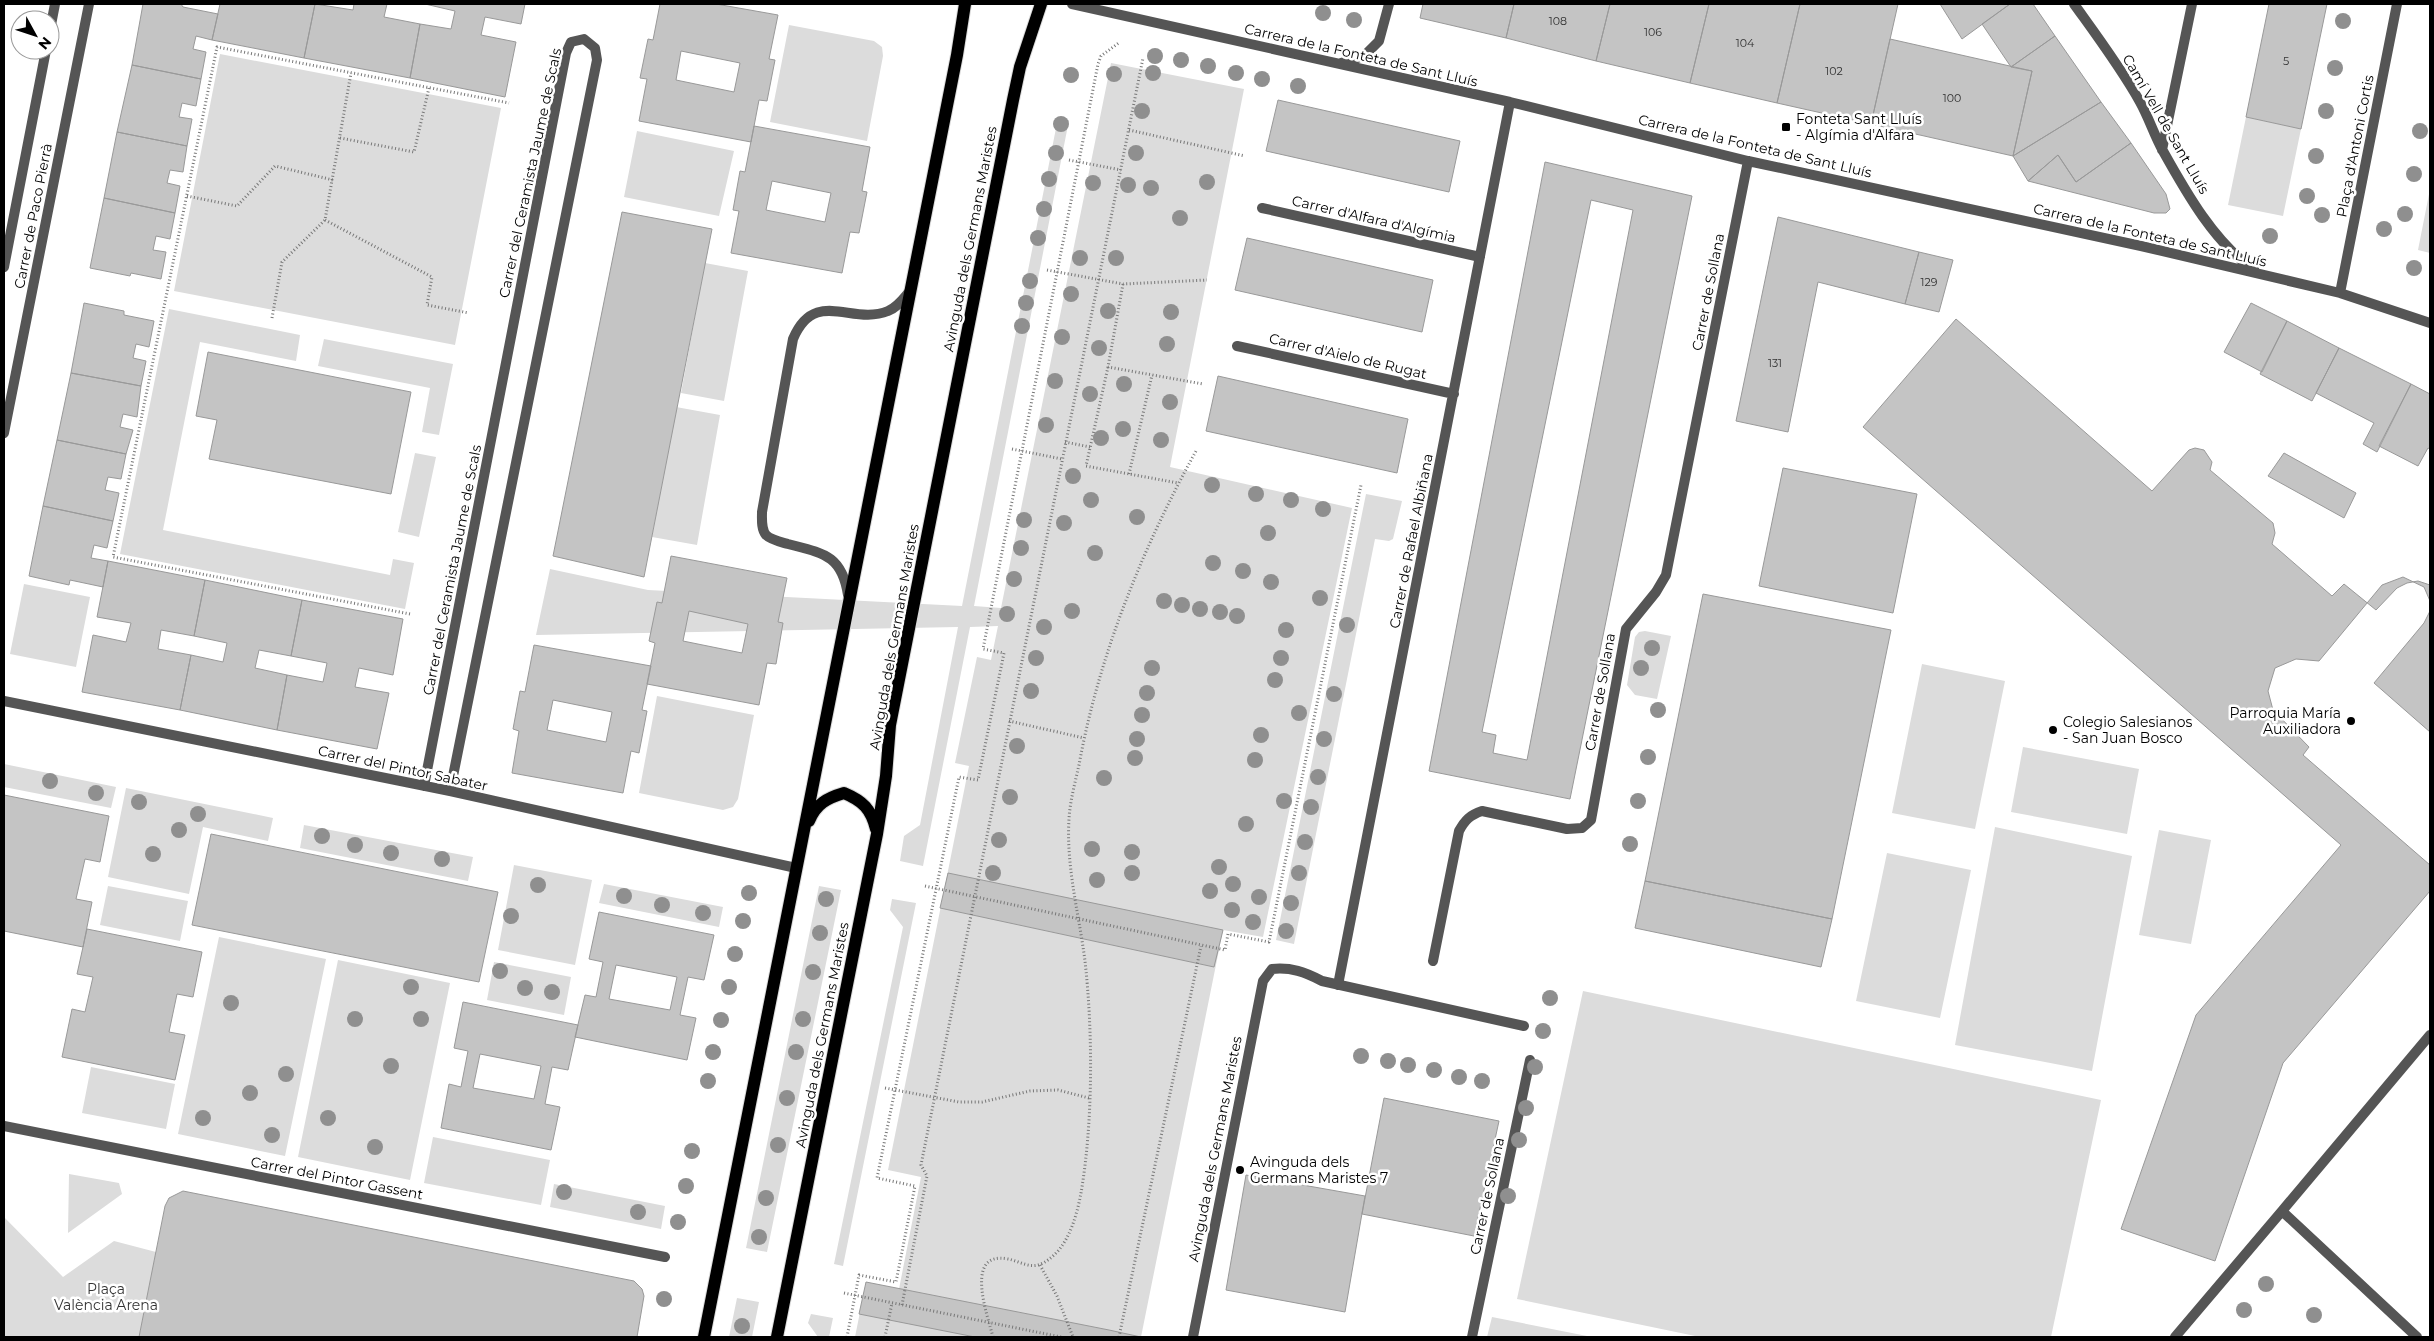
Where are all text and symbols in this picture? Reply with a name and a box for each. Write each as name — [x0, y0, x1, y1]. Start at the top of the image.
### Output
north arrow — [10, 10, 60, 60]
house number: 108 — [1549, 14, 1567, 28]
street label: Carrera de la Fonteta de Sant Lluís — [1242, 19, 1480, 91]
house number: 106 — [1644, 25, 1662, 39]
text: N — [34, 33, 55, 53]
house number: 104 — [1736, 36, 1755, 50]
street label: Carrer del Ceramista Jaume de Scals — [495, 46, 565, 300]
street label: Camí Vell de Sant Lluís — [2119, 51, 2213, 197]
house number: 5 — [2283, 54, 2289, 68]
house number: 102 — [1825, 64, 1843, 78]
street label: Plaça d'Antoni Cortis — [2332, 73, 2378, 219]
house number: 100 — [1943, 91, 1961, 105]
street label: Carrera de la Fonteta de Sant Lluís — [1636, 110, 1874, 182]
place label: Fonteta Sant Lluís - Algímia d'Alfara — [1796, 110, 1922, 144]
marker: Fonteta Sant Lluís - Algímia d'Alfara — [1780, 121, 1792, 133]
street label: Avinguda dels Germans Maristes — [939, 125, 1001, 353]
street label: Carrer de Paco Pierrà — [10, 142, 56, 290]
street label: Carrer d'Alfara d'Algímia — [1290, 191, 1458, 247]
street label: Carrera de la Fonteta de Sant Lluís — [2031, 199, 2269, 271]
street label: Carrer de Sollana — [1688, 232, 1728, 352]
house number: 129 — [1921, 275, 1938, 289]
street label: Carrer d'Aielo de Rugat — [1267, 329, 1429, 383]
house number: 131 — [1768, 356, 1782, 370]
street label: Carrer del Ceramista Jaume de Scals — [419, 443, 485, 697]
street label: Carrer de Rafael Albiñana — [1385, 452, 1437, 630]
street label: Avinguda dels Germans Maristes — [865, 522, 923, 752]
street label: Carrer de Sollana — [1581, 632, 1619, 752]
place label: Parroquia María Auxiliadora — [2229, 704, 2341, 738]
place label: Colegio Salesianos - San Juan Bosco — [2063, 713, 2193, 747]
marker: Parroquia María Auxiliadora — [2345, 715, 2357, 727]
marker: Colegio Salesianos - San Juan Bosco — [2047, 724, 2059, 736]
street label: Carrer del Pintor Sabater — [317, 741, 490, 795]
street label: Avinguda dels Germans Maristes — [791, 921, 853, 1149]
street label: Avinguda dels Germans Maristes — [1184, 1035, 1246, 1263]
street label: Carrer de Sollana — [1466, 1136, 1508, 1256]
street label: Carrer del Pintor Gassent — [249, 1152, 425, 1204]
place label: Avinguda dels Germans Maristes 7 — [1250, 1153, 1388, 1187]
marker: Avinguda dels Germans Maristes 7 — [1234, 1164, 1246, 1176]
park label: Plaça València Arena — [54, 1280, 158, 1314]

